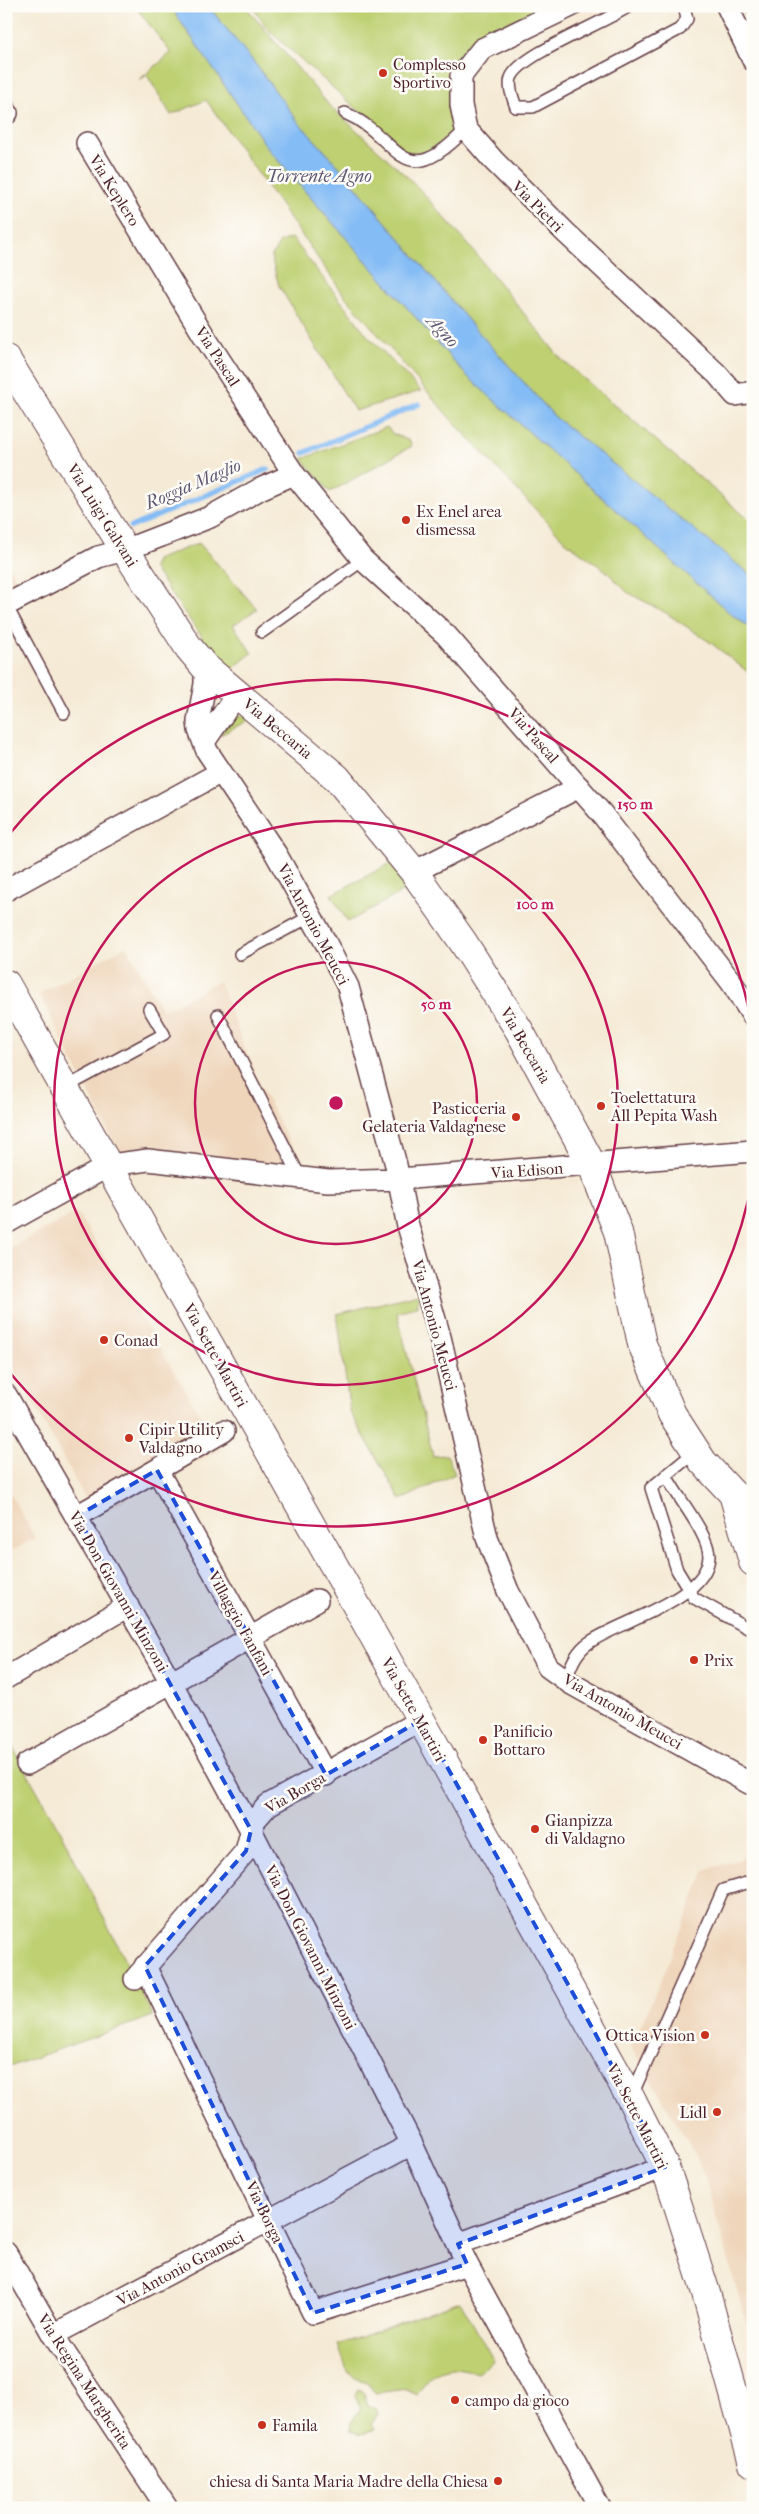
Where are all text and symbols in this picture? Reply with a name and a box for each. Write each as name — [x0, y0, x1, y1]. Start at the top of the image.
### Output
place label: Complesso Sportivo — [393, 55, 466, 92]
marker: Complesso Sportivo — [377, 67, 389, 79]
street label: Via Keplero — [85, 150, 144, 230]
water label: Torrente Agno — [266, 166, 372, 187]
street label: Via Pietri — [507, 176, 568, 236]
water label: Agno — [421, 309, 463, 352]
street label: Via Pascal — [191, 322, 244, 390]
water label: Roggia Maglio — [141, 455, 244, 514]
street label: Via Luigi Galvani — [63, 459, 142, 571]
place label: Ex Enel area dismessa — [416, 502, 502, 539]
marker: Ex Enel area dismessa — [400, 514, 412, 526]
street label: Via Beccaria — [238, 693, 317, 763]
street label: Via Pascal — [504, 703, 563, 768]
text: 150 m — [617, 795, 653, 813]
street label: Via Antonio Meucci — [273, 859, 354, 988]
text: 100 m — [516, 895, 554, 913]
text: 50 m — [421, 995, 452, 1013]
street label: Via Beccaria — [496, 1003, 555, 1087]
place label: Toelettatura All Pepita Wash — [610, 1088, 718, 1125]
centre of rings — [327, 1094, 345, 1112]
place label: Pasticceria Gelateria Valdagnese — [362, 1099, 507, 1136]
marker: Toelettatura All Pepita Wash — [595, 1100, 607, 1112]
marker: Pasticceria Gelateria Valdagnese — [510, 1111, 522, 1123]
street label: Via Edison — [489, 1158, 564, 1183]
street label: Via Antonio Meucci — [408, 1257, 461, 1393]
street label: Via Sette Martiri — [179, 1299, 252, 1411]
place label: Conad — [114, 1331, 158, 1350]
marker: Conad — [98, 1334, 110, 1346]
place label: Cipir Utility Valdagno — [138, 1420, 225, 1457]
marker: Cipir Utility Valdagno — [123, 1432, 135, 1444]
street label: Via Don Giovanni Minzoni — [64, 1507, 173, 1675]
street label: Villaggio Fanfani — [204, 1567, 277, 1679]
place label: Prix — [704, 1651, 734, 1670]
street label: Via Sette Martiri — [377, 1653, 450, 1765]
marker: Prix — [688, 1654, 700, 1666]
street label: Via Antonio Meucci — [559, 1669, 686, 1753]
place label: Panificio Bottaro — [493, 1722, 553, 1759]
marker: Panificio Bottaro — [477, 1734, 489, 1746]
street label: Via Borga — [261, 1767, 330, 1818]
place label: Gianpizza di Valdagno — [545, 1811, 625, 1848]
marker: Gianpizza di Valdagno — [529, 1823, 541, 1835]
street label: Via Don Giovanni Minzoni — [260, 1861, 361, 2033]
place label: Ottica Vision — [606, 2026, 696, 2045]
marker: Ottica Vision — [699, 2029, 711, 2041]
street label: Via Sette Martiri — [602, 2059, 672, 2172]
place label: Lidl — [680, 2103, 708, 2122]
marker: Lidl — [711, 2106, 723, 2118]
street label: Via Borga — [241, 2177, 288, 2247]
street label: Via Antonio Gramsci — [113, 2227, 247, 2310]
street label: Via Regina Margherita — [33, 2309, 136, 2453]
place label: campo da gioco — [465, 2391, 569, 2410]
marker: campo da gioco — [449, 2394, 461, 2406]
place label: Famila — [272, 2416, 318, 2435]
marker: Famila — [256, 2419, 268, 2431]
place label: chiesa di Santa Maria Madre della Chiesa — [209, 2472, 489, 2491]
marker: chiesa di Santa Maria Madre della Chiesa — [492, 2475, 504, 2487]

